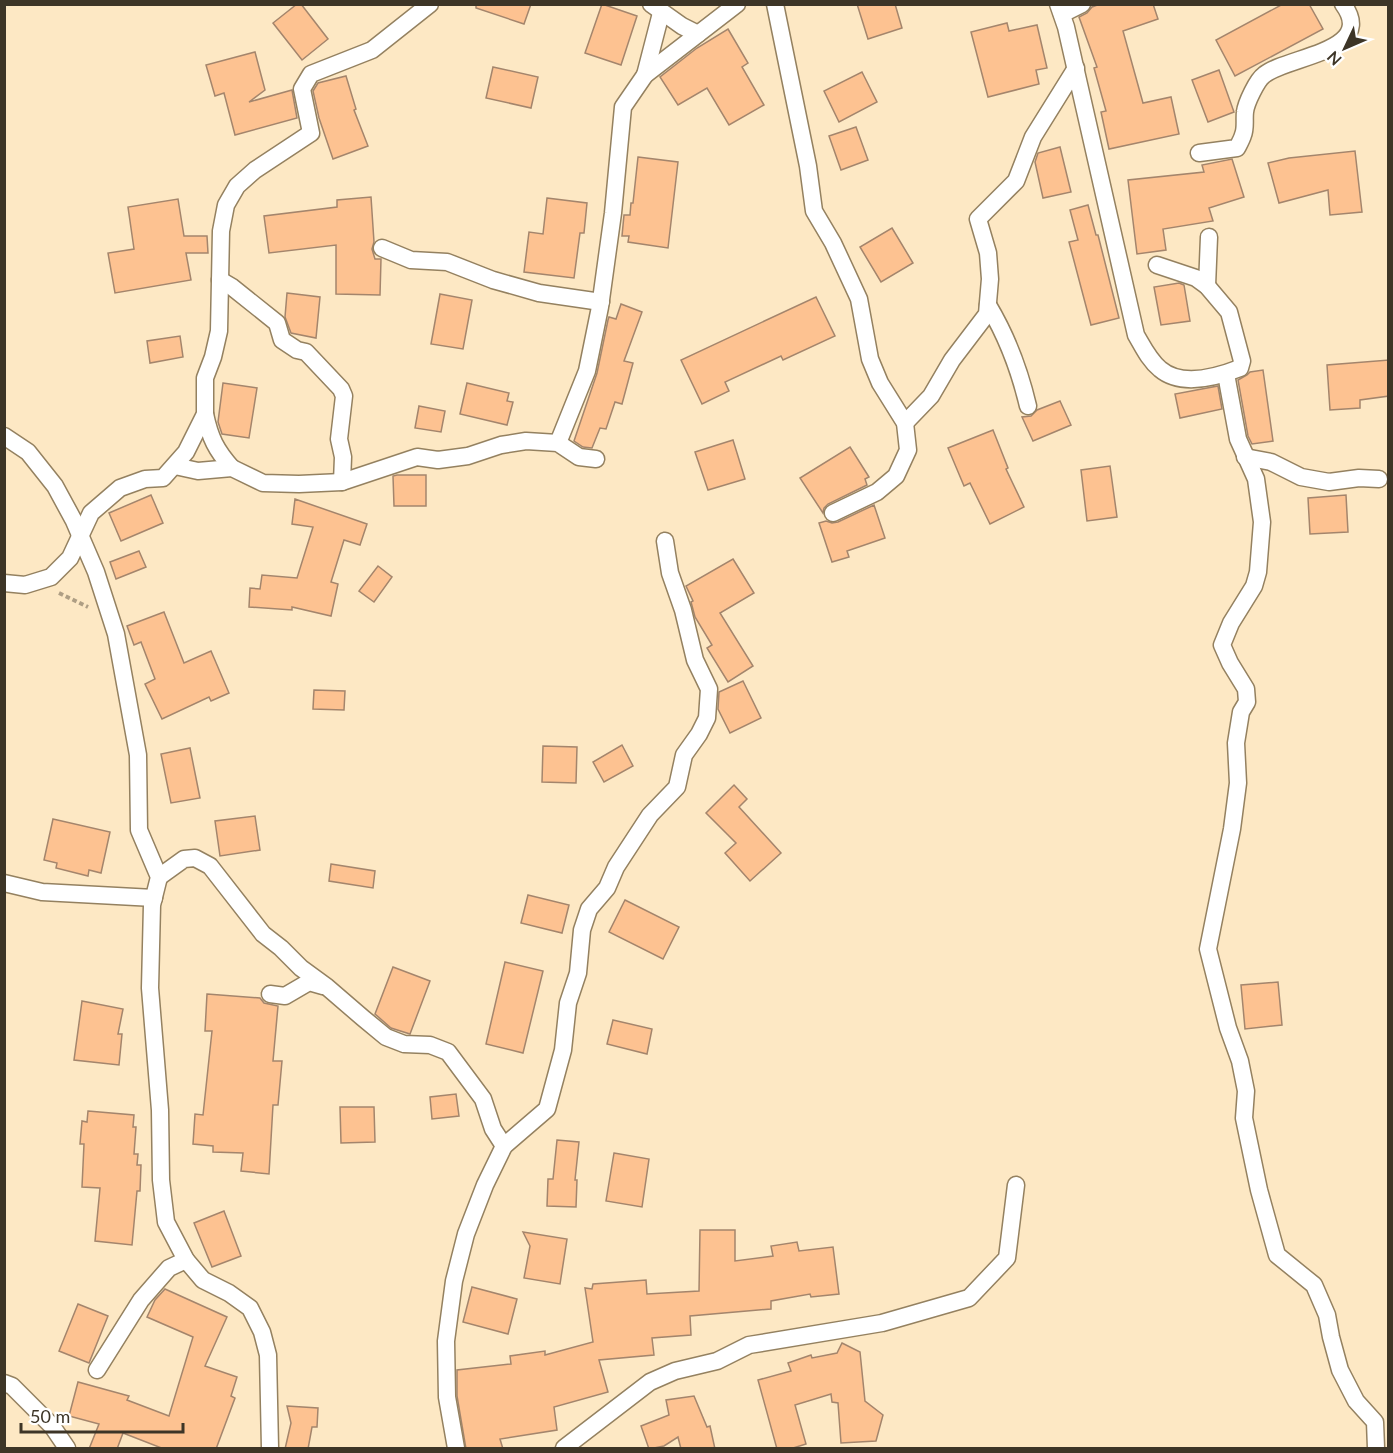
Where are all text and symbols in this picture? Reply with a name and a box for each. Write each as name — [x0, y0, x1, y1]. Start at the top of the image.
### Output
north arrow — [1315, 18, 1375, 78]
text: N — [1323, 48, 1345, 70]
scale bar — [21, 1396, 183, 1434]
text: 50 m — [30, 1405, 70, 1427]

